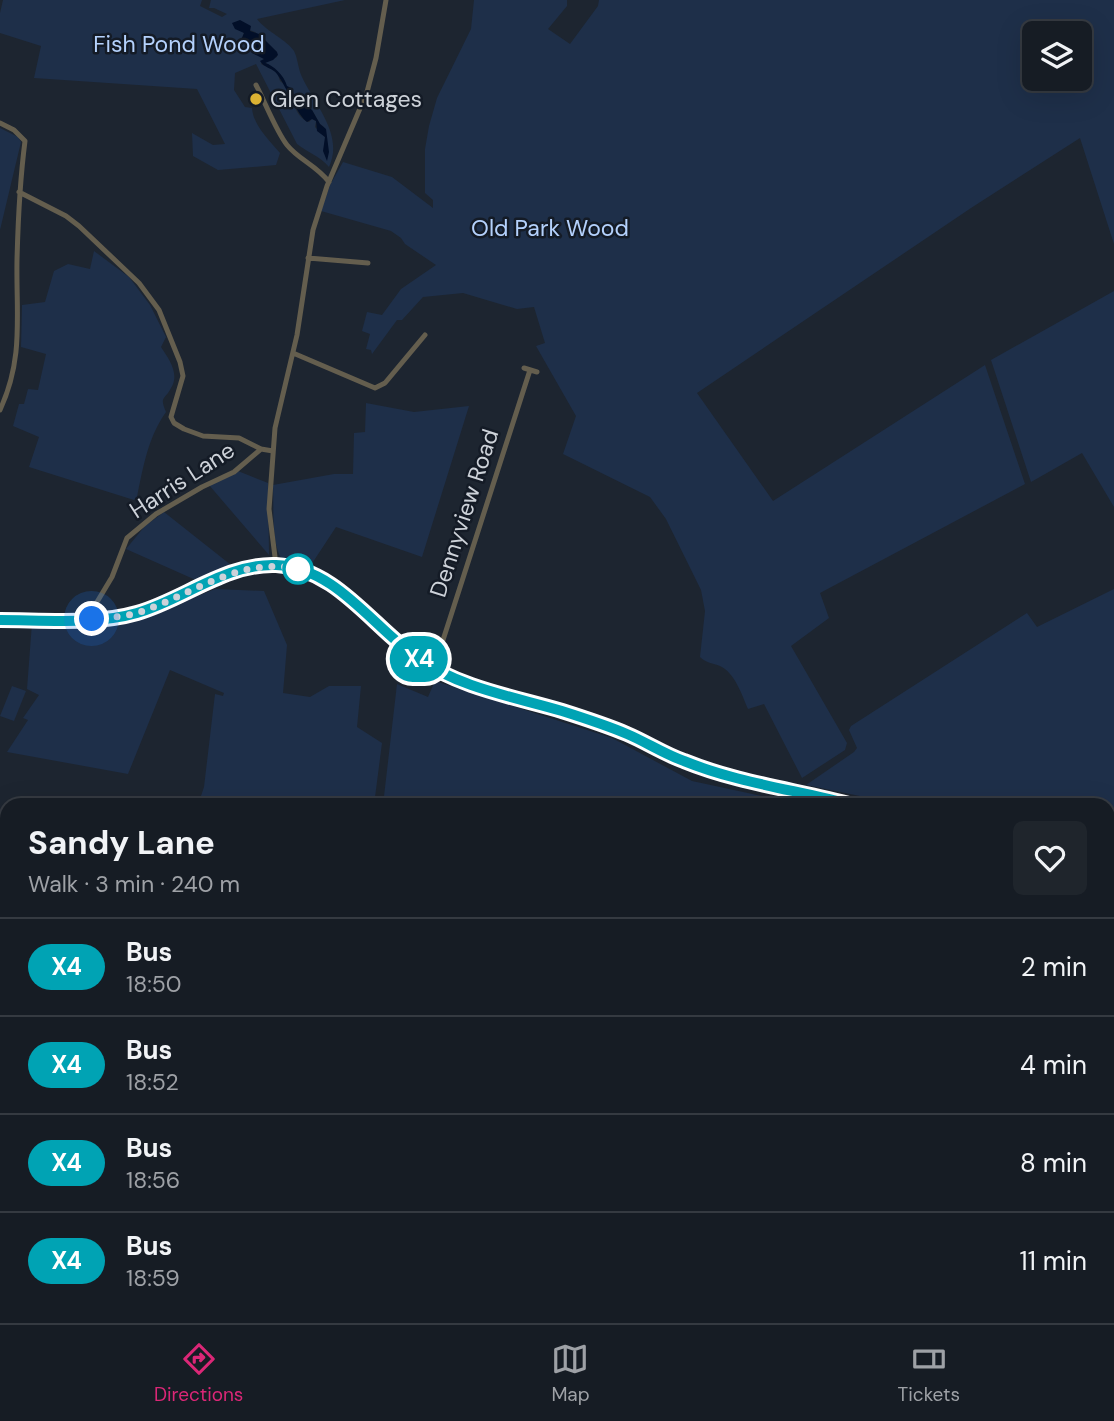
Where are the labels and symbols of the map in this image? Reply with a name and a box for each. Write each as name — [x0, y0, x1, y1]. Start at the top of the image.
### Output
park label: Fish Pond Wood — [93, 29, 265, 59]
place label: Glen Cottages — [270, 84, 422, 114]
marker: Glen Cottages — [248, 91, 264, 107]
park label: Old Park Wood — [471, 213, 629, 243]
street label: Dennyview Road — [423, 425, 505, 601]
street label: Harris Lane — [124, 435, 240, 525]
unlabelled marker — [283, 554, 313, 584]
your location — [74, 601, 109, 636]
line badge: X4 — [388, 636, 450, 682]

